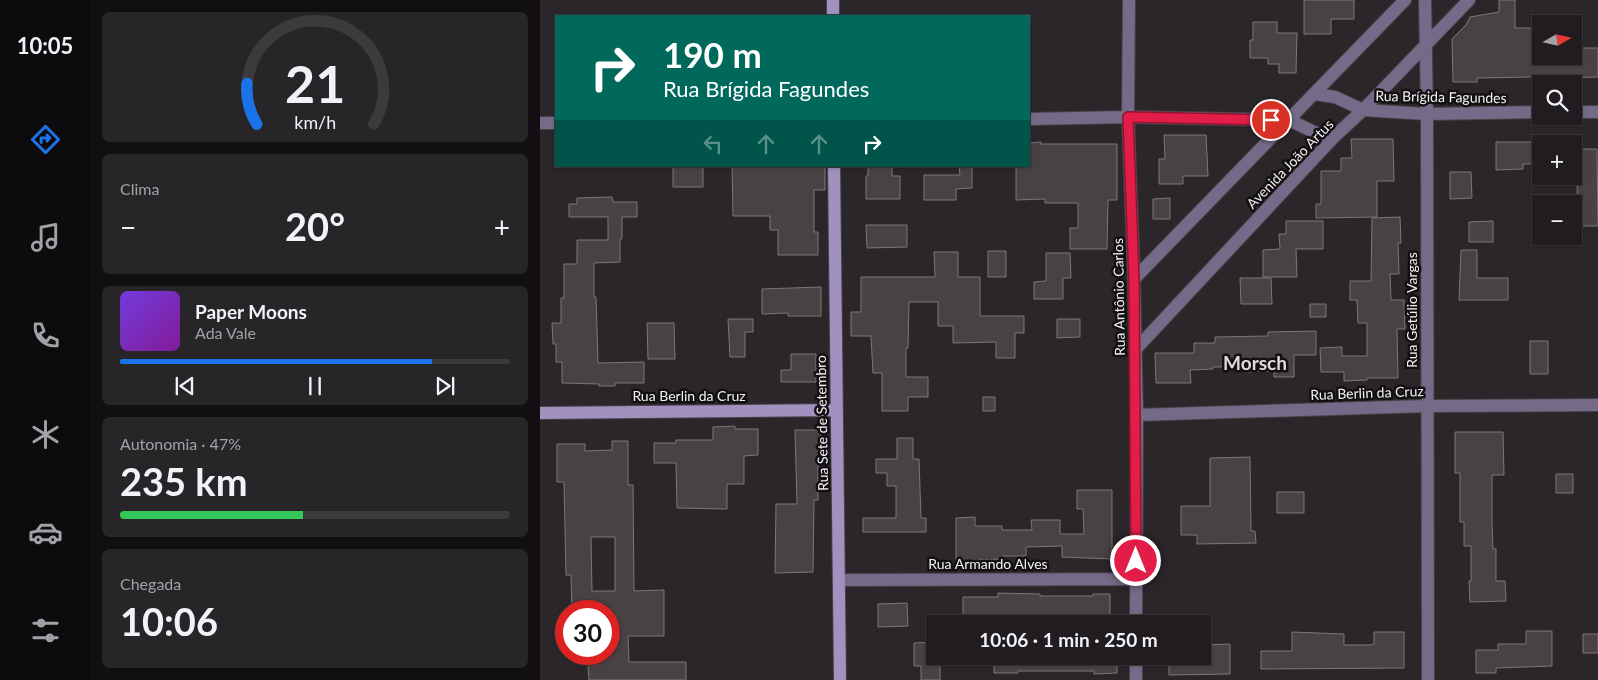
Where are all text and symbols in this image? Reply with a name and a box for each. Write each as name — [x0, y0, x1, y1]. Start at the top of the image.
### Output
north arrow — [1532, 15, 1582, 65]
map controls — [1532, 15, 1582, 245]
text: 10:05 — [17, 32, 73, 59]
text: 190 m — [663, 33, 762, 75]
icon: right — [580, 35, 645, 100]
text: 21 — [285, 52, 345, 114]
text: Rua Brígida Fagundes — [663, 75, 869, 102]
button: search — [1532, 75, 1582, 125]
street label: Rua Brígida Fagundes — [1375, 87, 1507, 106]
pin — [1250, 99, 1292, 141]
icon: arrive — [1257, 106, 1285, 134]
text: km/h — [294, 111, 336, 133]
street label: Avenida João Artus — [1243, 115, 1337, 212]
icon: directions — [28, 122, 63, 157]
icon: left — [699, 130, 727, 158]
icon: ahead — [752, 130, 780, 158]
icon: ahead — [805, 130, 833, 158]
icon: right — [858, 130, 886, 158]
button: + — [1532, 135, 1582, 185]
text: Clima — [120, 179, 159, 198]
button: − — [1532, 195, 1582, 245]
text: 20° — [285, 203, 345, 249]
text: − — [120, 210, 136, 244]
text: + — [494, 210, 510, 244]
icon: music — [28, 220, 63, 255]
street label: Rua Antônio Carlos — [1109, 238, 1128, 356]
street label: Rua Getúlio Vargas — [1403, 252, 1420, 368]
text: Paper Moons — [195, 300, 307, 323]
icon: phone — [28, 318, 63, 353]
text: Ada Vale — [195, 323, 256, 342]
district label: Morsch — [1223, 351, 1287, 374]
street label: Rua Sete de Setembro — [812, 355, 831, 491]
icon: previous — [171, 372, 199, 400]
icon: pause — [301, 372, 329, 400]
icon: next — [431, 372, 459, 400]
street label: Rua Berlin da Cruz — [1310, 382, 1424, 403]
street label: Rua Berlin da Cruz — [632, 387, 746, 404]
icon: climate — [28, 417, 63, 452]
text: Autonomia · 47% — [120, 434, 241, 453]
text: 235 km — [120, 458, 248, 504]
icon: car — [28, 515, 63, 550]
position arrow — [1109, 534, 1161, 586]
street label: Rua Armando Alves — [928, 555, 1048, 572]
text: Chegada — [120, 574, 181, 593]
text: 10:06 — [120, 598, 218, 644]
speed limit sign: 30 — [555, 600, 620, 665]
icon: filters — [28, 613, 63, 648]
text: 10:06 · 1 min · 250 m — [979, 628, 1158, 651]

